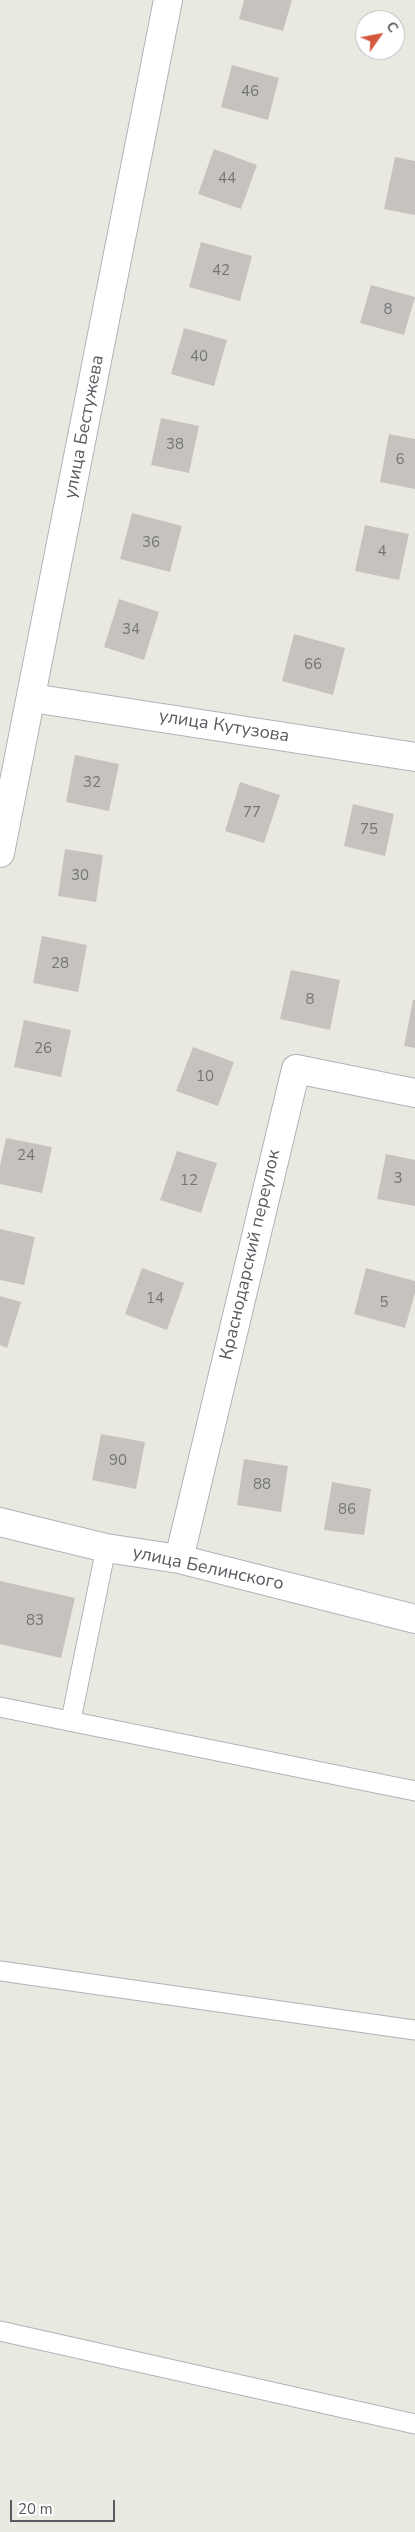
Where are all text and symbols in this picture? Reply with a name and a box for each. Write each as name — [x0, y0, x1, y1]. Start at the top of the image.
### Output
north arrow — [355, 10, 405, 60]
text: С — [382, 18, 403, 36]
house number: 46 — [241, 83, 259, 101]
house number: 44 — [218, 170, 236, 188]
house number: 42 — [212, 262, 230, 280]
house number: 8 — [384, 301, 392, 319]
house number: 40 — [190, 348, 208, 366]
street label: улица Бестужева — [60, 353, 110, 501]
house number: 38 — [166, 436, 184, 454]
house number: 6 — [396, 451, 404, 469]
house number: 36 — [142, 534, 160, 552]
house number: 4 — [378, 543, 386, 561]
house number: 34 — [122, 621, 140, 639]
house number: 66 — [304, 656, 322, 674]
street label: улица Кутузова — [157, 706, 291, 748]
house number: 32 — [83, 774, 101, 792]
house number: 77 — [243, 804, 261, 822]
house number: 75 — [360, 821, 378, 839]
house number: 30 — [71, 867, 89, 885]
house number: 28 — [51, 955, 69, 973]
house number: 8 — [306, 991, 314, 1009]
house number: 26 — [34, 1040, 52, 1058]
house number: 10 — [196, 1068, 214, 1086]
house number: 24 — [17, 1147, 35, 1165]
street label: Краснодарский переулок — [216, 1148, 286, 1362]
house number: 3 — [394, 1170, 402, 1188]
house number: 12 — [180, 1172, 198, 1190]
house number: 14 — [146, 1290, 164, 1308]
house number: 5 — [380, 1294, 388, 1312]
house number: 90 — [109, 1452, 127, 1470]
house number: 88 — [253, 1476, 271, 1494]
house number: 86 — [338, 1501, 356, 1519]
street label: улица Белинского — [130, 1542, 286, 1596]
house number: 83 — [26, 1612, 44, 1630]
scale bar — [12, 2490, 118, 2522]
text: 20 m — [18, 2499, 53, 2519]

